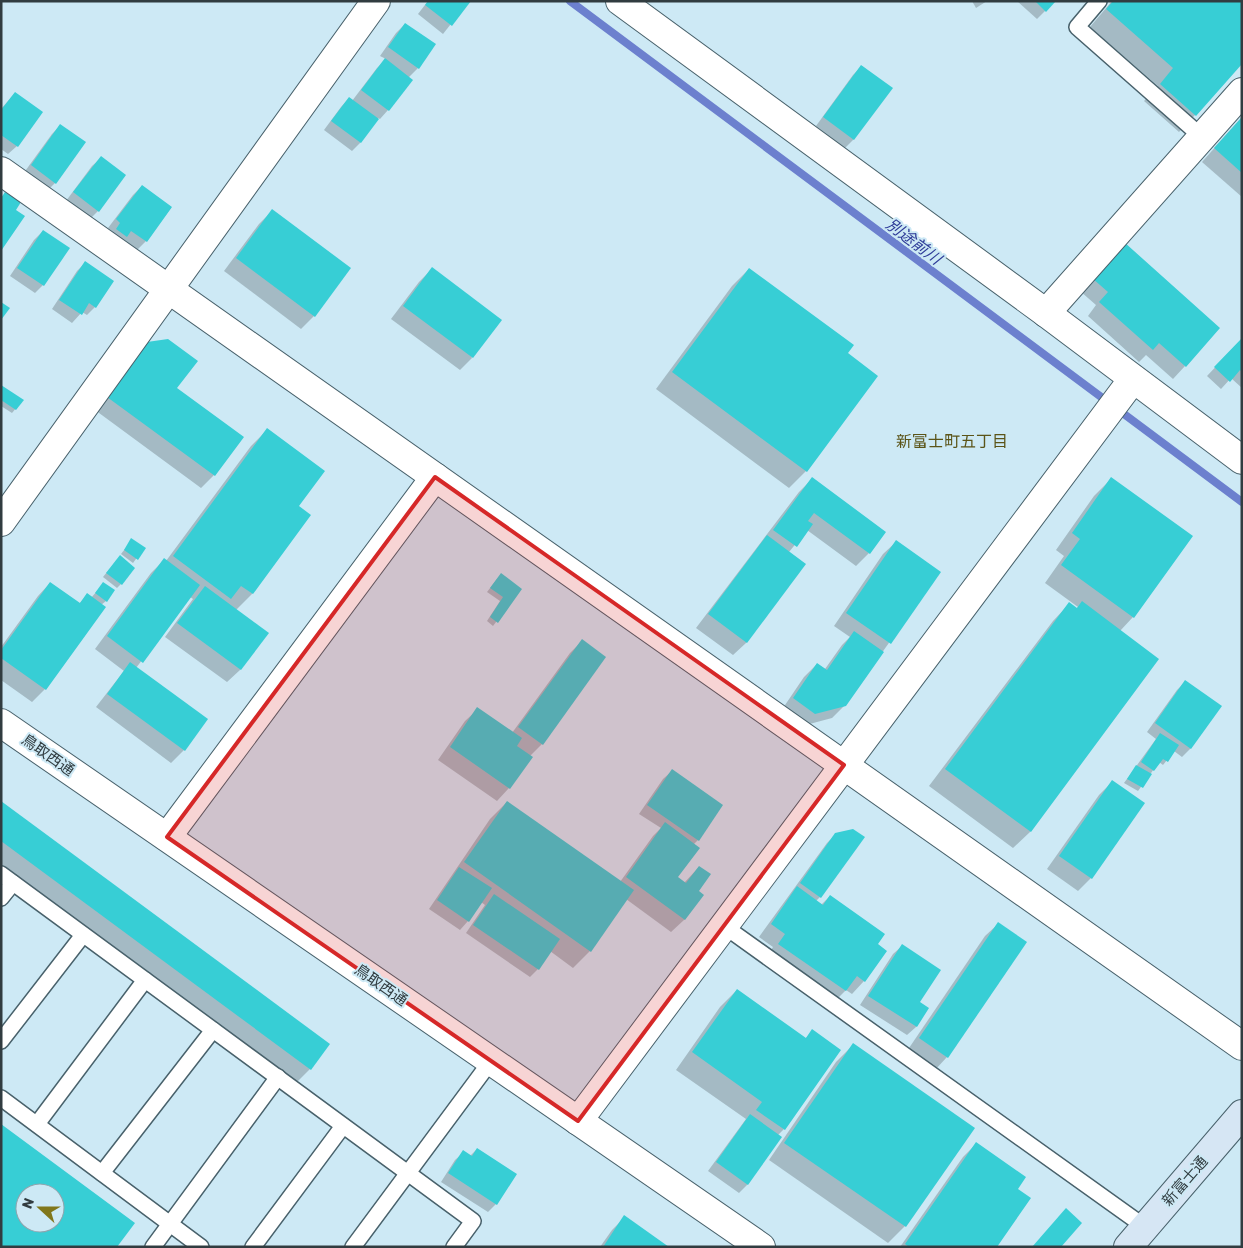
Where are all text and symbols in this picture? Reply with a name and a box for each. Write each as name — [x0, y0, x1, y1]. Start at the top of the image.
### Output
water label: 別途前川 — [882, 215, 947, 269]
district label: 新富士町五丁目 — [896, 432, 1008, 451]
street label: 鳥取西通 — [18, 730, 78, 780]
street label: 鳥取西通 — [351, 960, 411, 1010]
street label: 新富士通 — [1159, 1152, 1211, 1210]
north arrow — [15, 1183, 65, 1233]
text: N — [19, 1196, 38, 1211]

